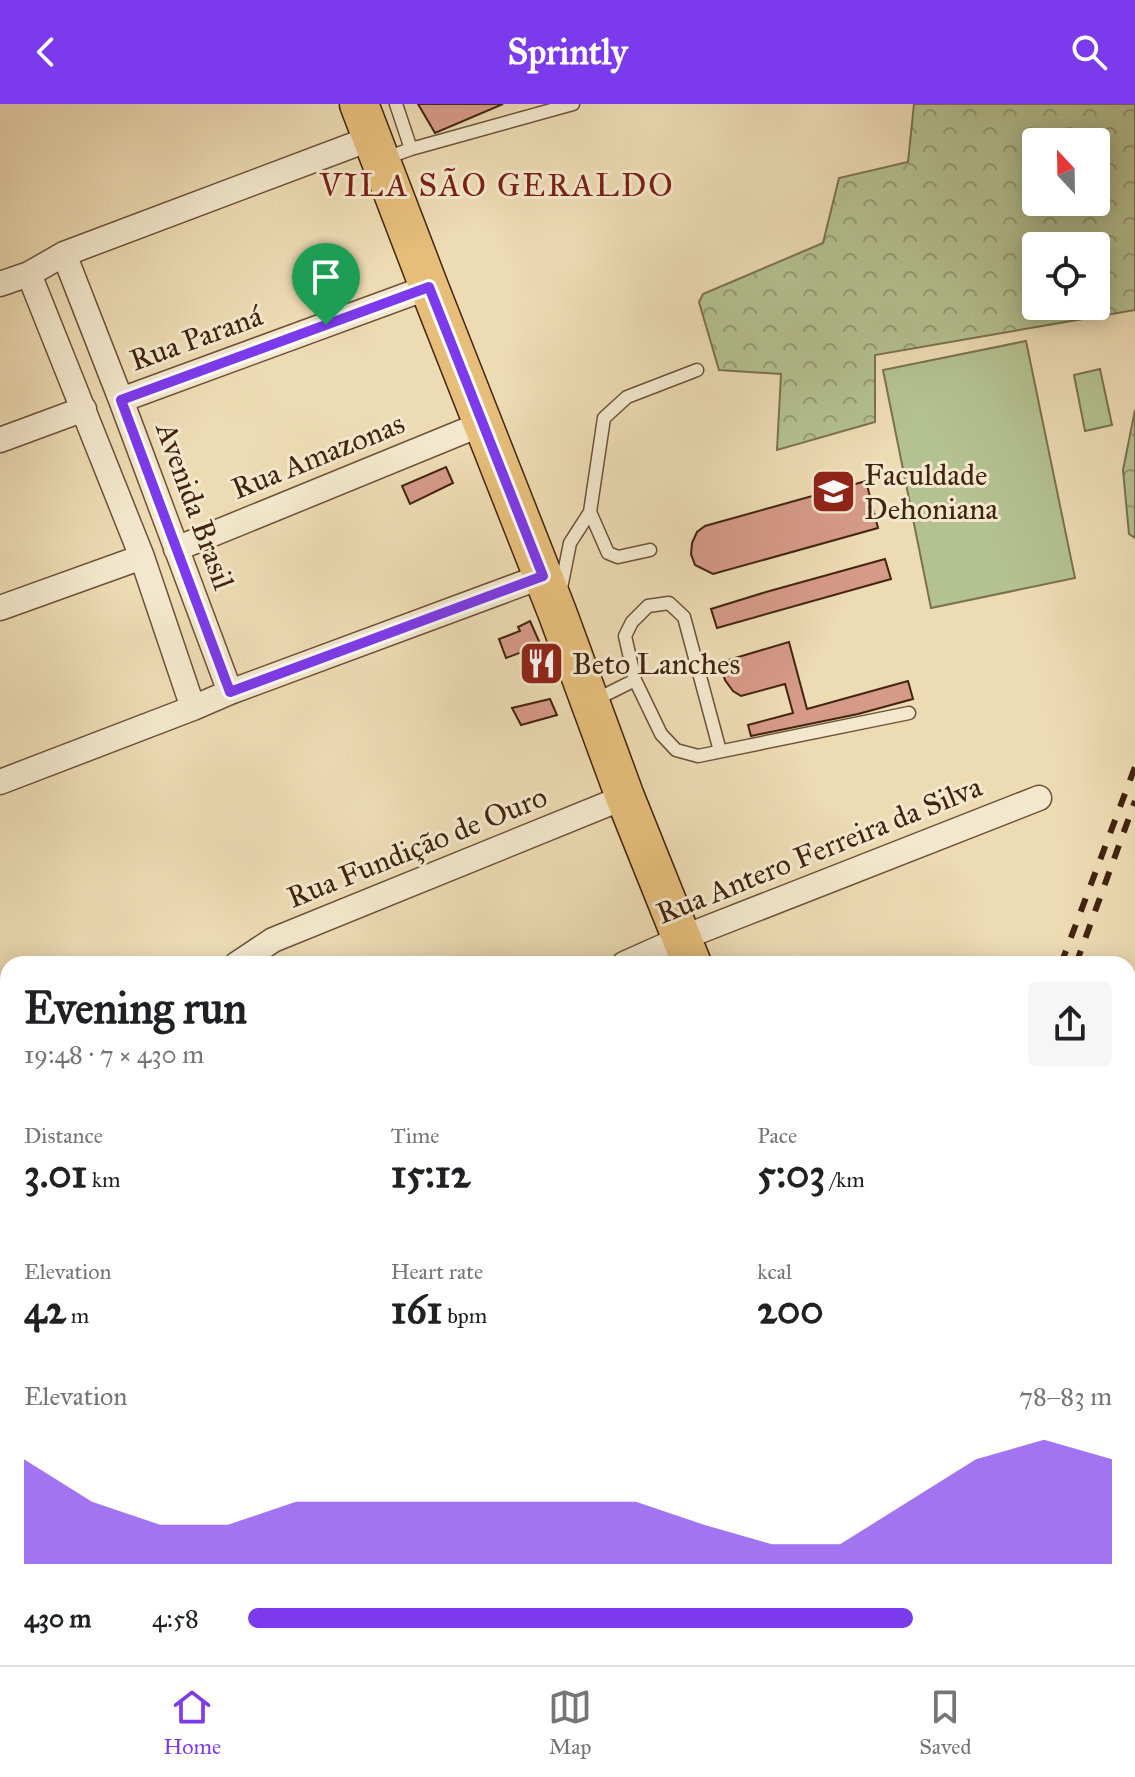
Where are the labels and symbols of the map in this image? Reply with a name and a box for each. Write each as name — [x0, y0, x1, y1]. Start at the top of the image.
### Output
north arrow — [1022, 128, 1110, 216]
district label: VILA SÃO GERALDO — [318, 166, 675, 205]
pin — [292, 243, 360, 325]
street label: Rua Paraná — [125, 297, 267, 379]
street label: Rua Amazonas — [226, 405, 410, 507]
street label: Avenida Brasil — [147, 416, 242, 595]
place label: Faculdade Dehoniana — [864, 457, 998, 527]
school or university icon: Faculdade Dehoniana — [809, 468, 857, 516]
restaurant icon: Beto Lanches — [517, 640, 565, 688]
place label: Beto Lanches — [572, 646, 741, 682]
street label: Rua Antero Ferreira da Silva — [651, 768, 987, 932]
street label: Rua Fundição de Ouro — [282, 778, 552, 916]

